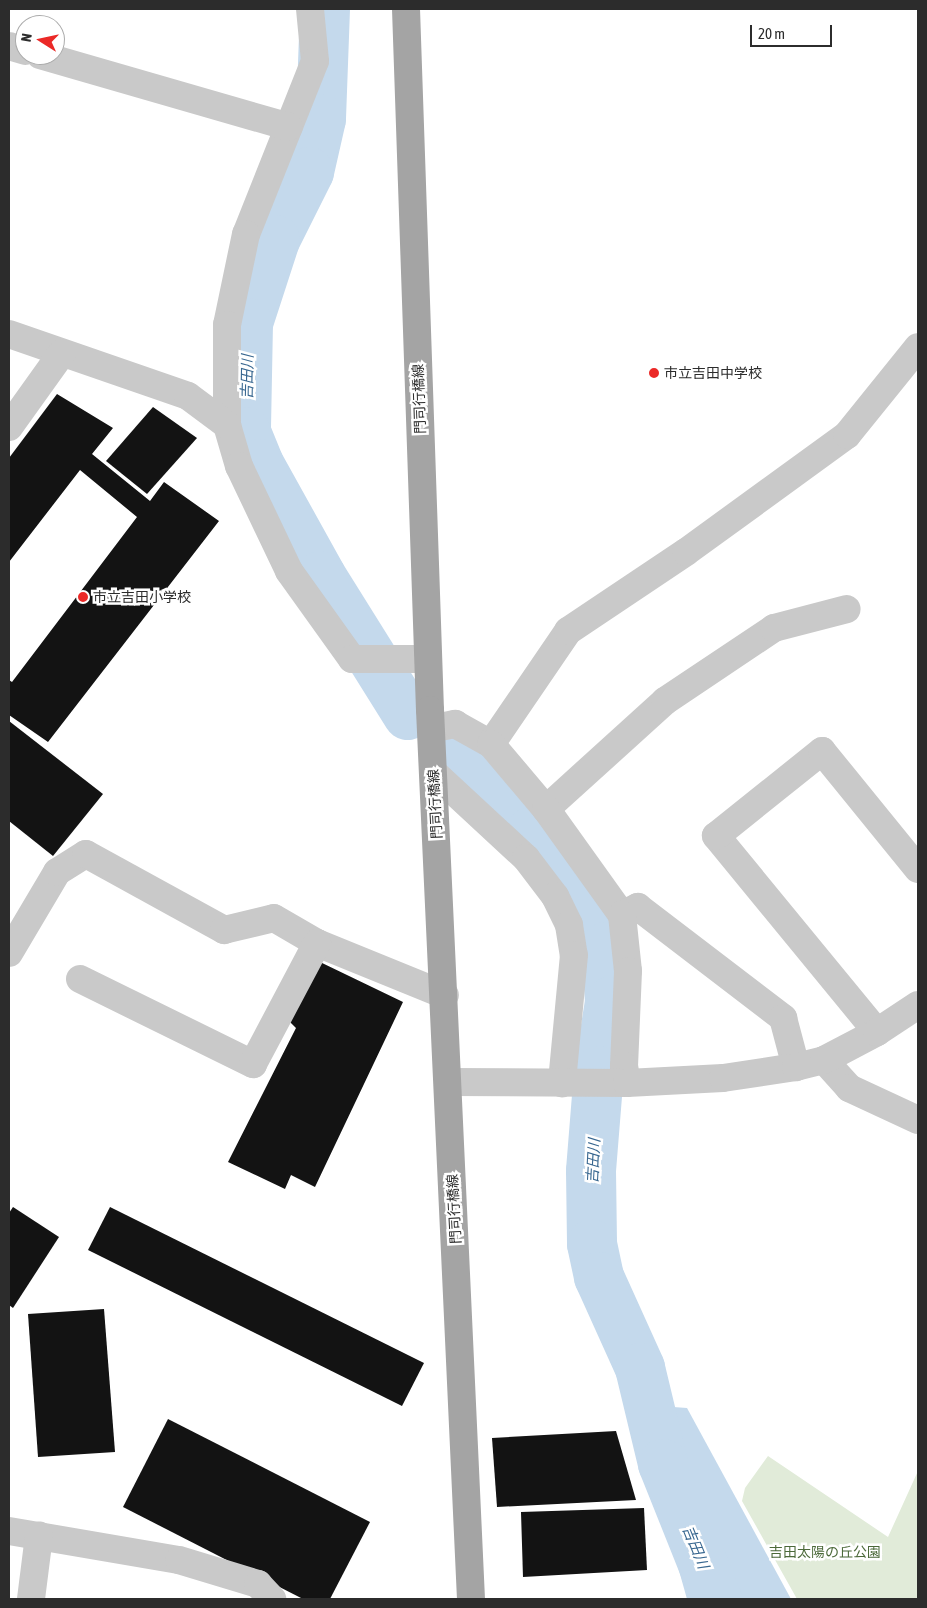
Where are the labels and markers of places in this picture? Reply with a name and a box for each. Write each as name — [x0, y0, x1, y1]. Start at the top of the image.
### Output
place label: 市立吉田中学校 — [664, 365, 762, 381]
marker: 市立吉田中学校 — [648, 367, 660, 379]
place label: 市立吉田小学校 — [93, 589, 191, 605]
marker: 市立吉田小学校 — [77, 591, 89, 603]

